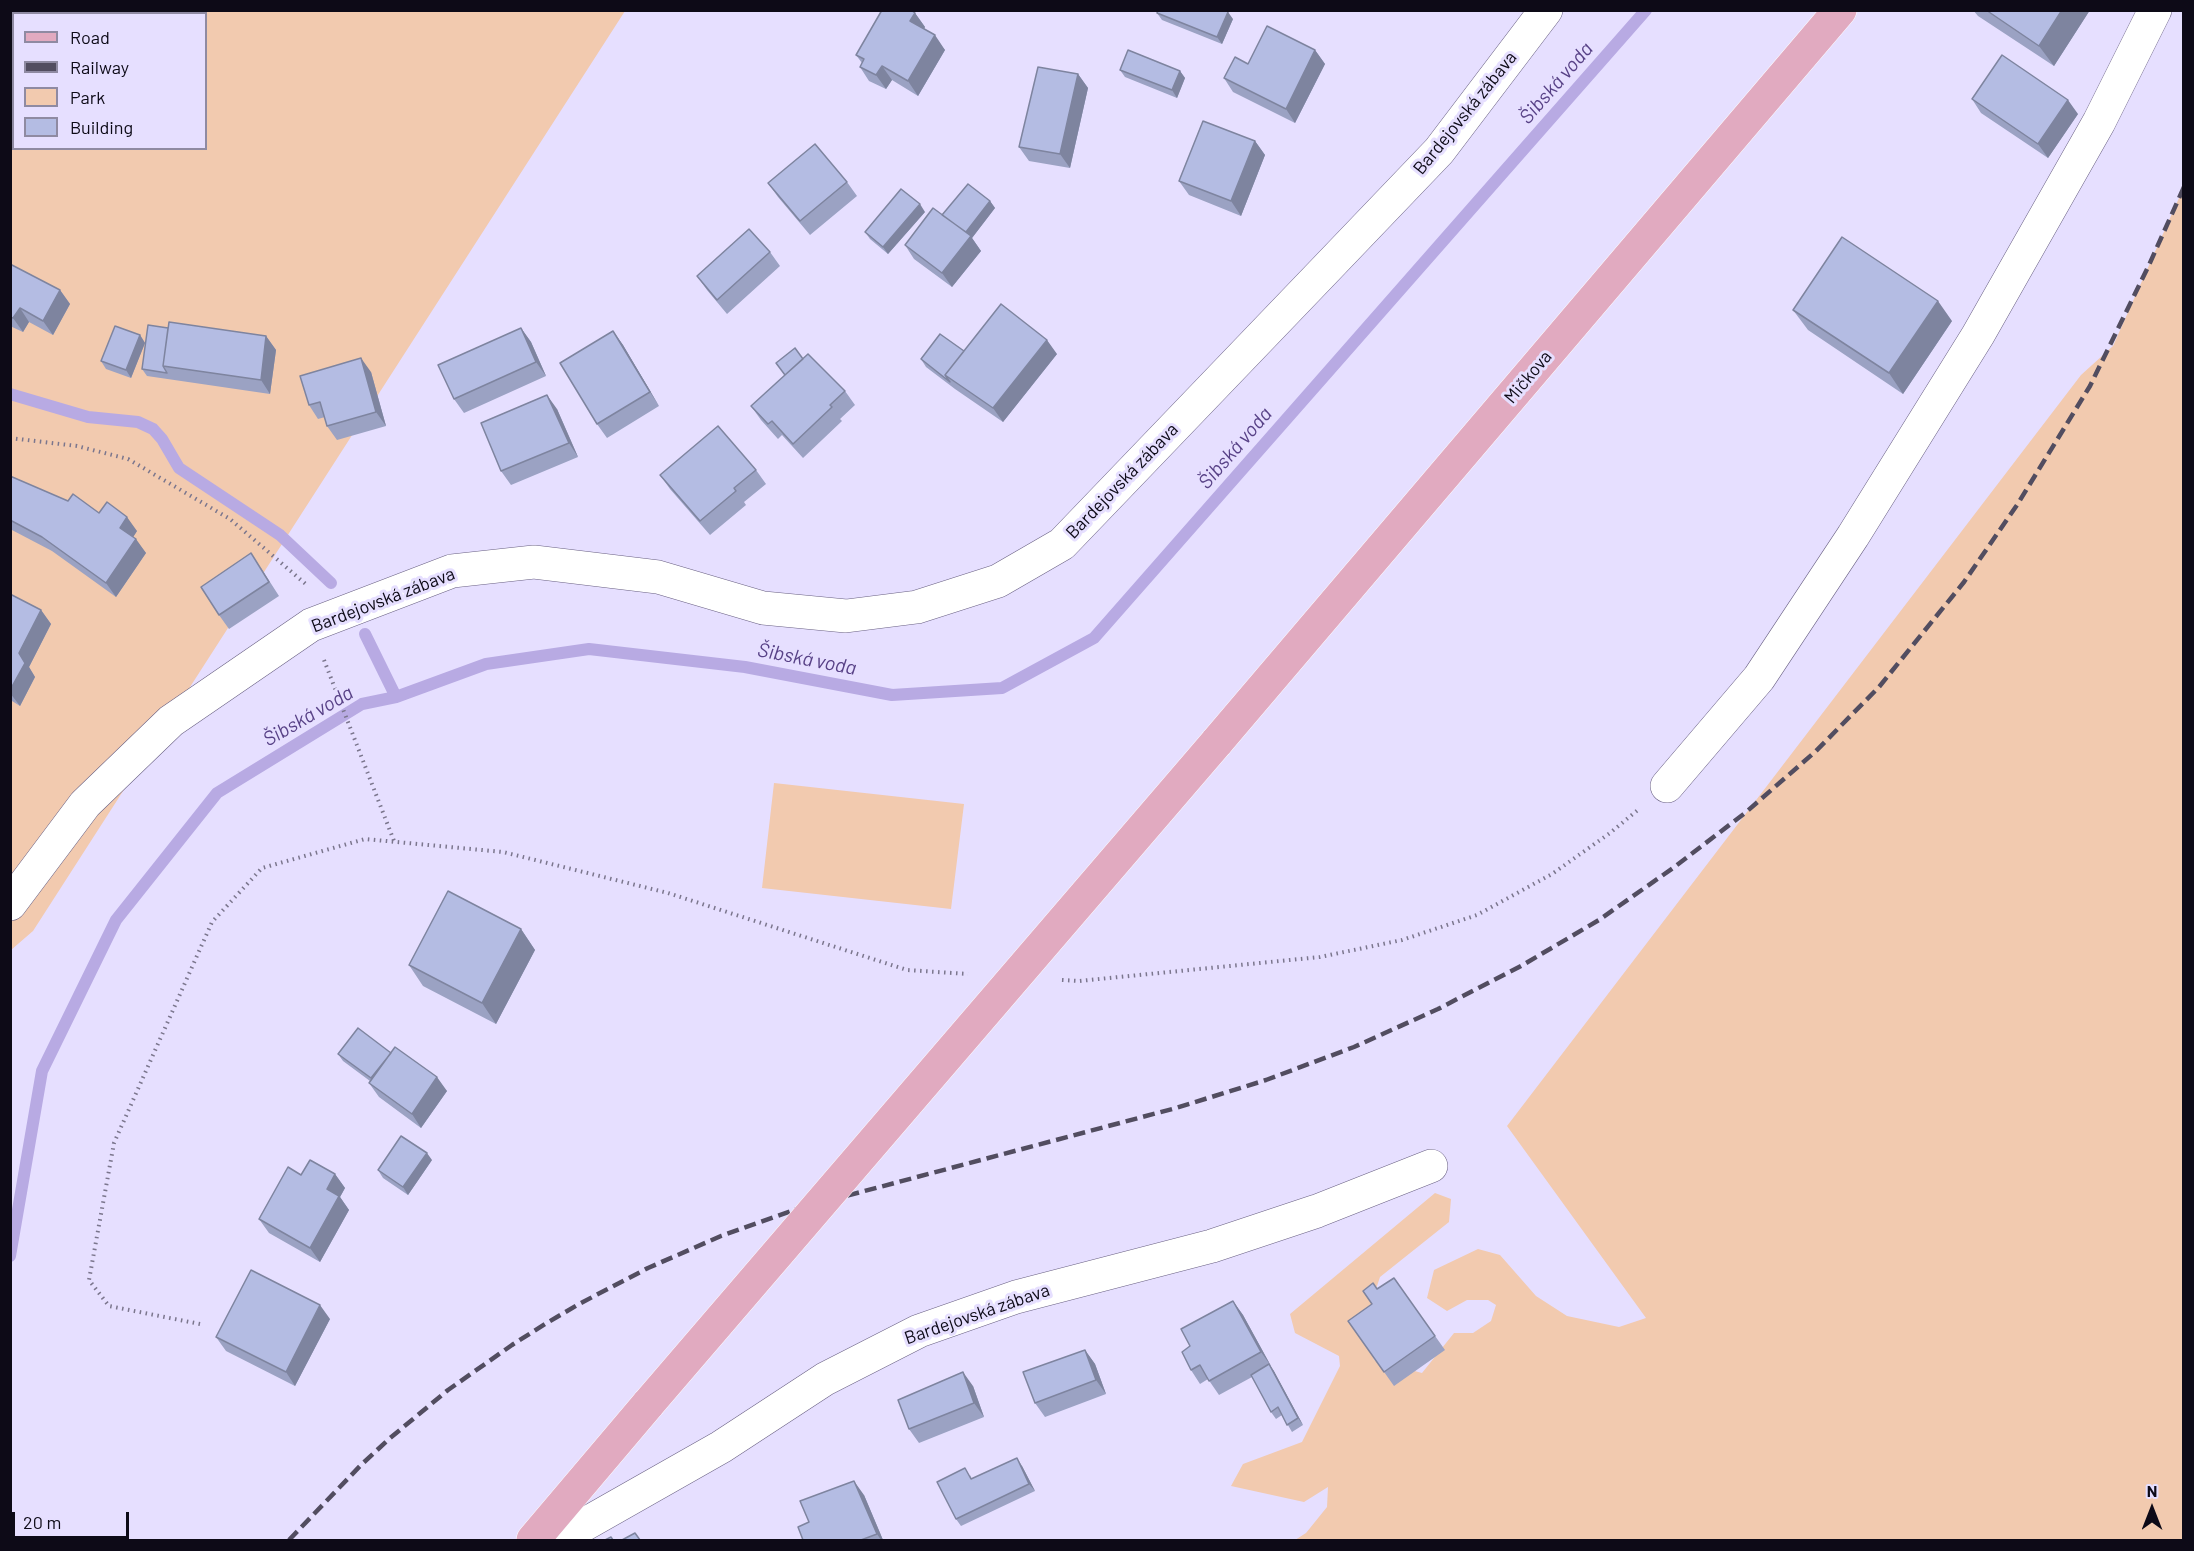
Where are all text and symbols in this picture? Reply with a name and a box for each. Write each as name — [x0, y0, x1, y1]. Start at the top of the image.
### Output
legend — [12, 12, 207, 150]
text: Road — [70, 26, 110, 48]
water label: Šibská voda — [1514, 37, 1598, 129]
street label: Bardejovská zábava — [1409, 47, 1521, 179]
text: Railway — [70, 56, 129, 78]
text: Park — [70, 86, 105, 108]
text: Building — [70, 116, 133, 138]
street label: Mičkova — [1500, 346, 1556, 408]
water label: Šibská voda — [1193, 402, 1277, 494]
street label: Bardejovská zábava — [1061, 419, 1183, 543]
street label: Bardejovská zábava — [308, 563, 458, 637]
water label: Šibská voda — [756, 638, 858, 680]
water label: Šibská voda — [259, 681, 357, 751]
street label: Bardejovská zábava — [902, 1279, 1052, 1349]
north arrow — [2122, 1479, 2182, 1539]
text: N — [2147, 1481, 2157, 1500]
scale bar — [15, 1500, 132, 1538]
text: 20 m — [23, 1511, 61, 1533]

